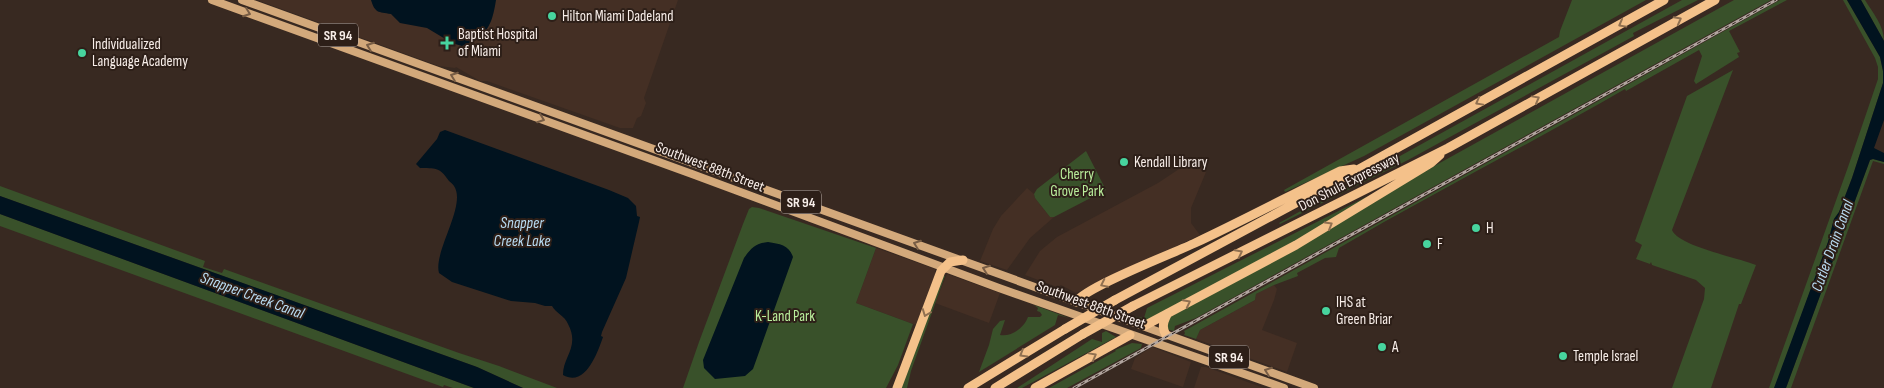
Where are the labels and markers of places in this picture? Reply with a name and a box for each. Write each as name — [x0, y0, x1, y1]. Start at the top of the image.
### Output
place label: Hilton Miami Dadeland — [562, 7, 674, 26]
marker: Hilton Miami Dadeland — [546, 10, 558, 22]
place label: Baptist Hospital of Miami — [458, 25, 538, 61]
place label: Individualized Language Academy — [92, 35, 188, 71]
marker: Baptist Hospital of Miami — [440, 36, 454, 50]
marker: Individualized Language Academy — [76, 47, 88, 59]
place label: Kendall Library — [1134, 153, 1208, 172]
marker: Kendall Library — [1118, 156, 1130, 168]
place label: H — [1486, 219, 1494, 238]
marker: H — [1470, 222, 1482, 234]
place label: F — [1437, 235, 1443, 254]
marker: F — [1421, 238, 1433, 250]
place label: IHS at Green Briar — [1336, 293, 1393, 329]
marker: IHS at Green Briar — [1320, 305, 1332, 317]
place label: A — [1391, 338, 1399, 357]
marker: A — [1376, 341, 1388, 353]
place label: Temple Israel — [1573, 347, 1638, 366]
marker: Temple Israel — [1557, 350, 1569, 362]

